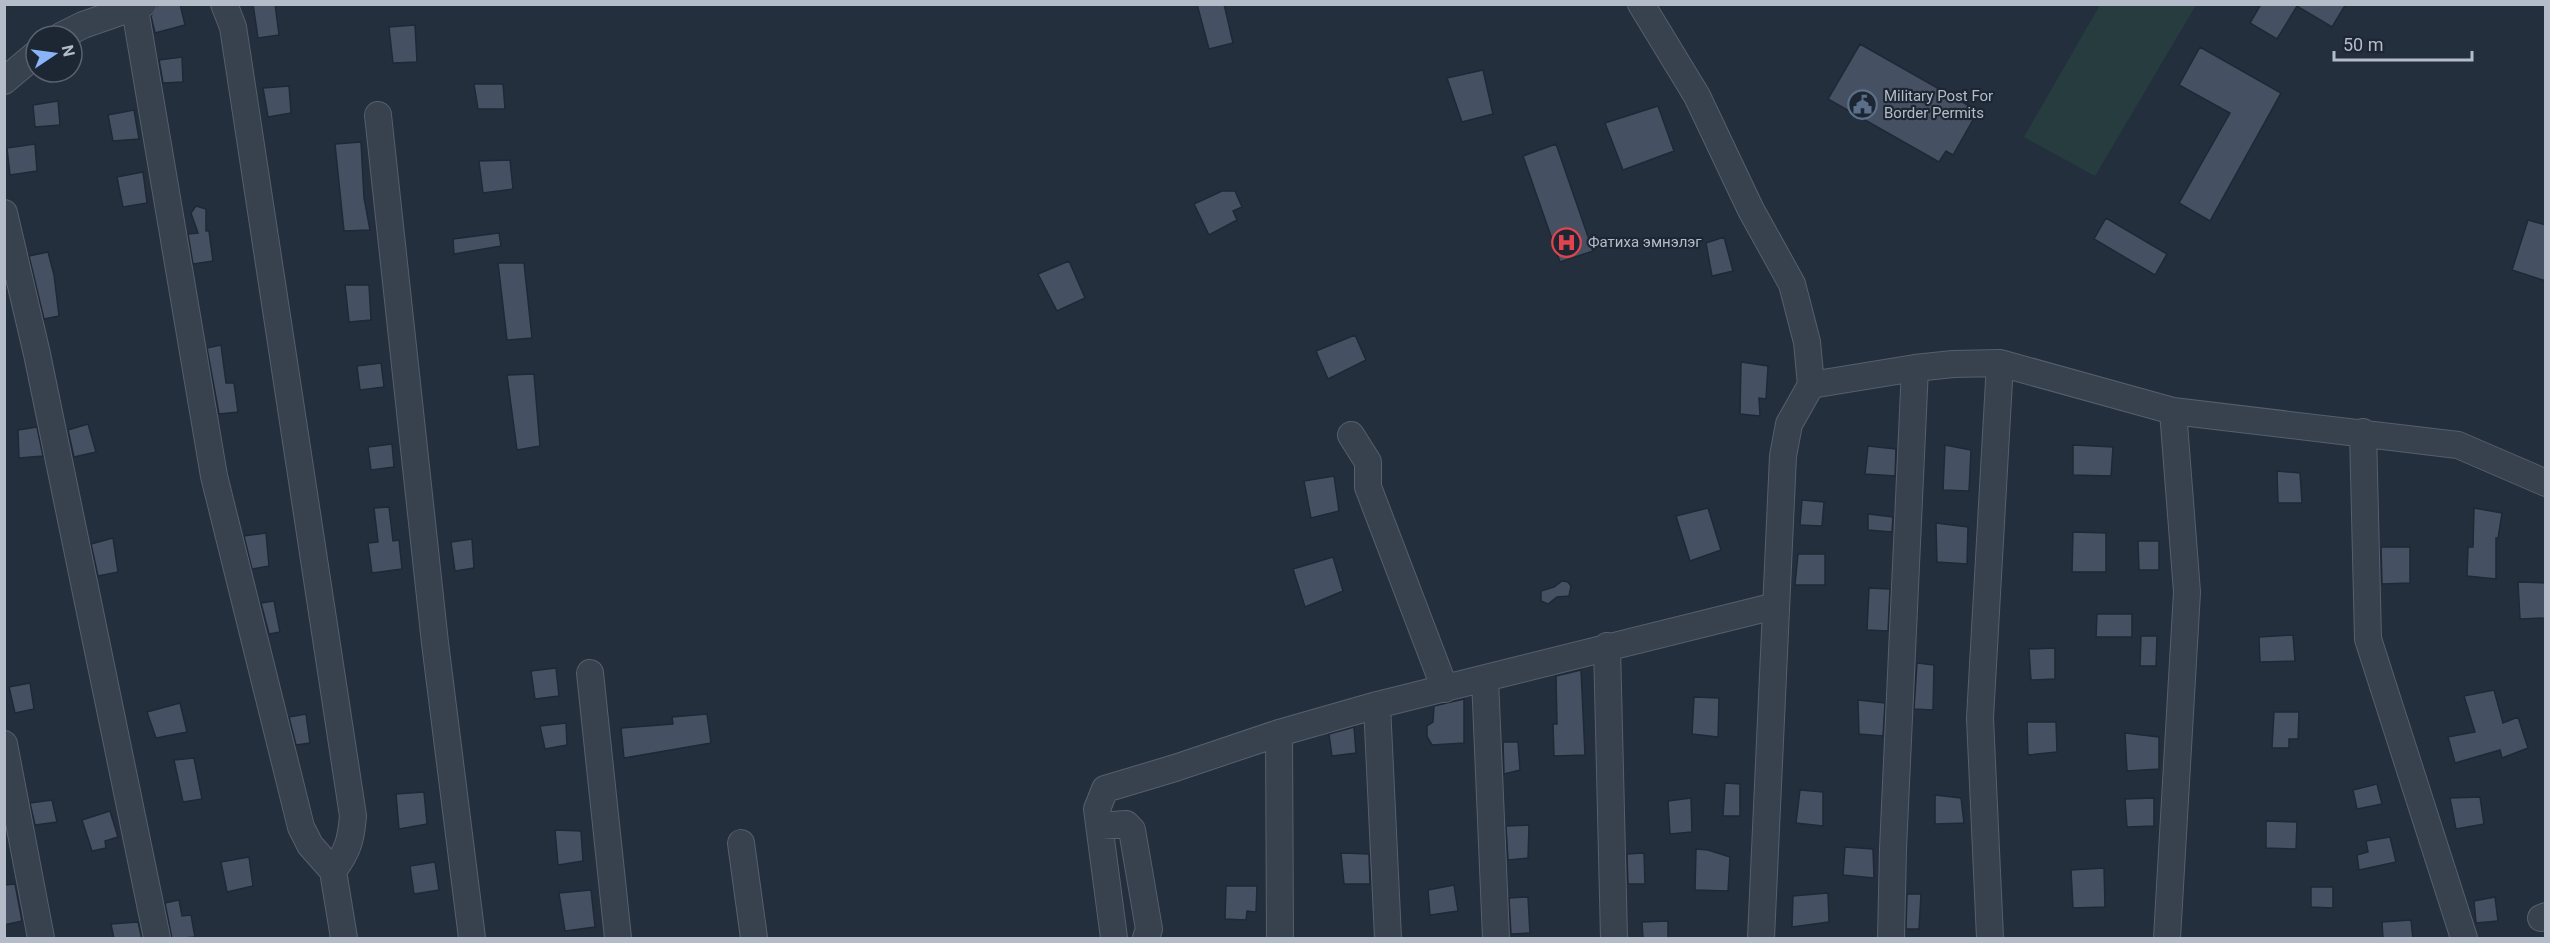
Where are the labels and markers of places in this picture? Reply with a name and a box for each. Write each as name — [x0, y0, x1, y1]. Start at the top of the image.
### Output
place label: Military Post For Border Permits — [1884, 87, 1993, 122]
public building icon: Military Post For Border Permits — [1847, 89, 1879, 121]
hospital icon: Фатиха эмнэлэг — [1551, 226, 1583, 258]
place label: Фатиха эмнэлэг — [1588, 233, 1702, 251]

